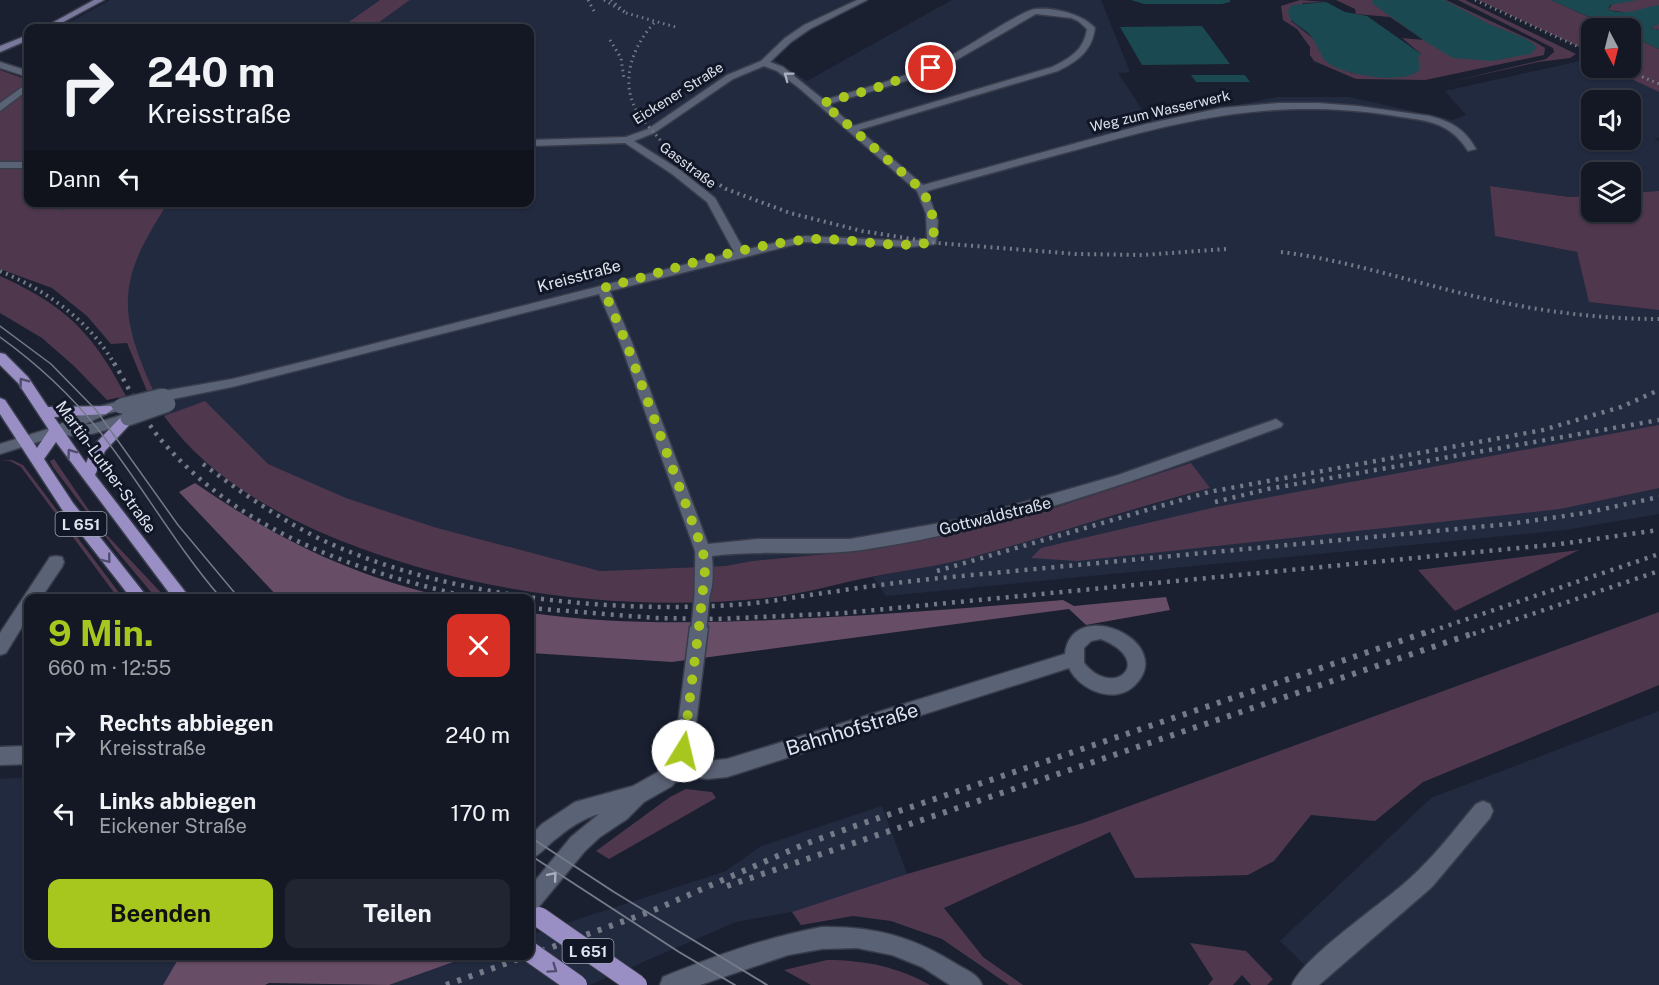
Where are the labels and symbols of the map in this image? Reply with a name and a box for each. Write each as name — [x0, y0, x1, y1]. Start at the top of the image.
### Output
north arrow — [1581, 18, 1641, 78]
pin — [905, 42, 956, 93]
street label: Eickener Straße — [630, 59, 726, 127]
one-way arrow — [784, 72, 795, 83]
street label: Weg zum Wasserwerk — [1089, 87, 1232, 135]
street label: Gasstraße — [657, 139, 719, 191]
street label: Kreisstraße — [535, 256, 623, 296]
one-way arrow — [20, 378, 31, 389]
street label: Martin-Luther-Straße — [52, 397, 160, 537]
one-way arrow — [68, 449, 79, 460]
street label: Gottwaldstraße — [937, 493, 1053, 539]
road number: L 651 — [56, 512, 106, 536]
one-way arrow — [99, 552, 110, 563]
street label: Bahnhofstraße — [783, 697, 921, 761]
position arrow — [651, 719, 715, 783]
one-way arrow — [546, 872, 557, 883]
road number: L 651 — [562, 939, 614, 963]
one-way arrow — [547, 962, 558, 973]

